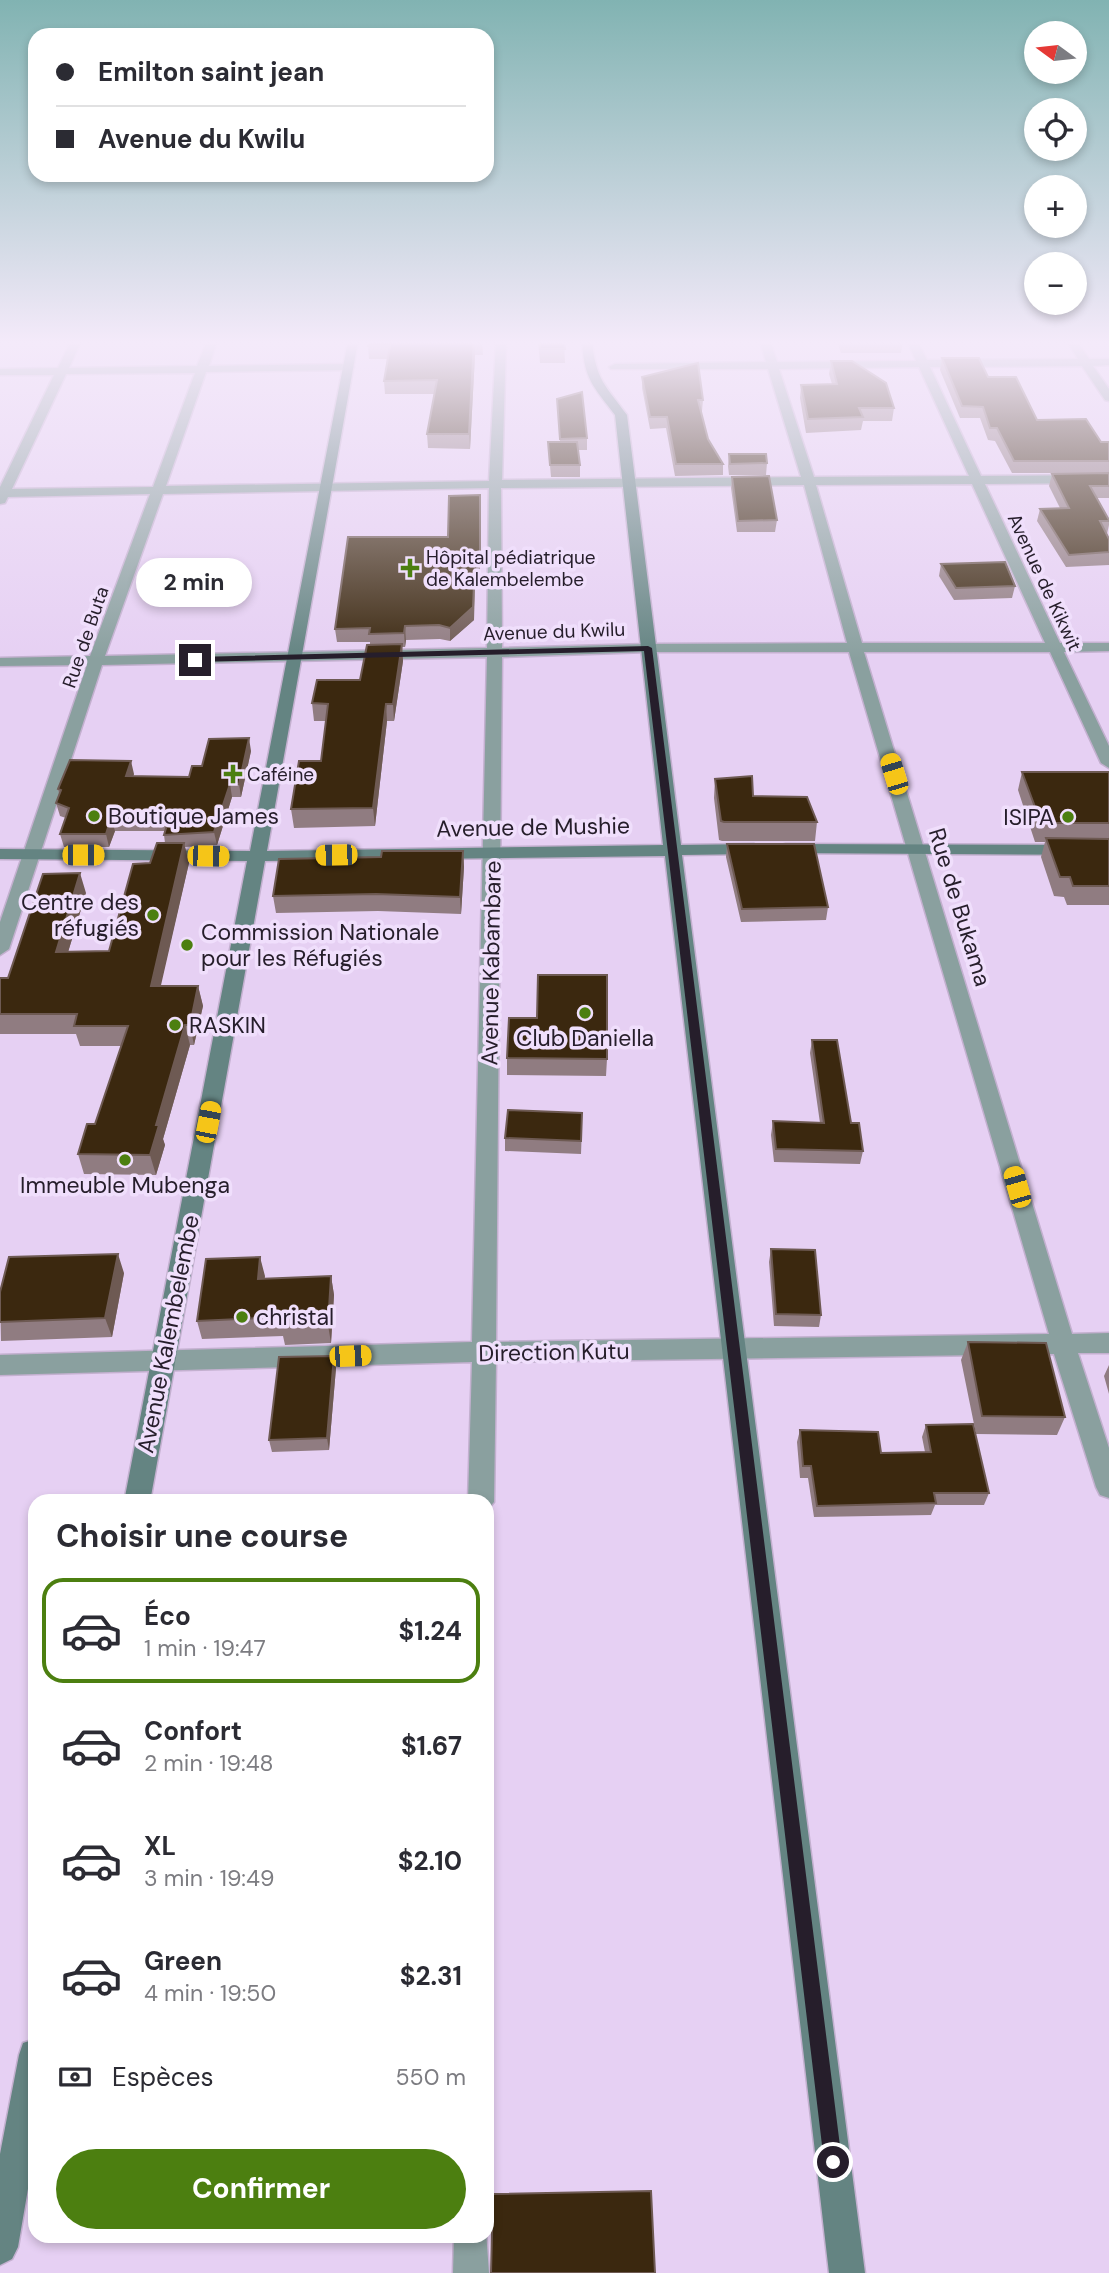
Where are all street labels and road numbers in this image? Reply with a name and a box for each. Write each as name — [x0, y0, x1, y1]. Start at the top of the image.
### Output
street label: Avenue de Kikwit — [1002, 509, 1087, 655]
street label: Rue de Buta — [56, 583, 115, 691]
street label: Avenue du Kwilu — [483, 617, 626, 646]
street label: Avenue de Mushie — [436, 810, 630, 844]
street label: Rue de Bukama — [922, 824, 998, 990]
street label: Avenue Kabambare — [474, 860, 508, 1066]
street label: Avenue Kalembelembe — [130, 1212, 206, 1456]
street label: Direction Kutu — [478, 1336, 630, 1368]

